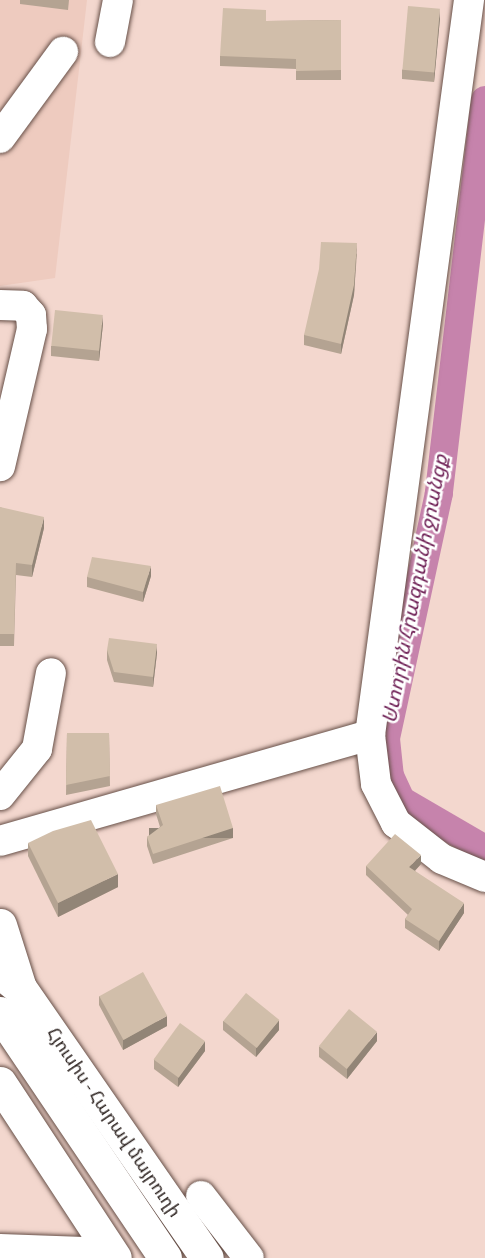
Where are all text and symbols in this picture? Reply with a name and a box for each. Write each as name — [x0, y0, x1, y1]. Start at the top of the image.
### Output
water label: Ստորին Հրազդանի ջրանցք — [378, 453, 454, 725]
street label: Հյուսիս - Հարավ մայրուղի — [41, 1024, 185, 1222]

